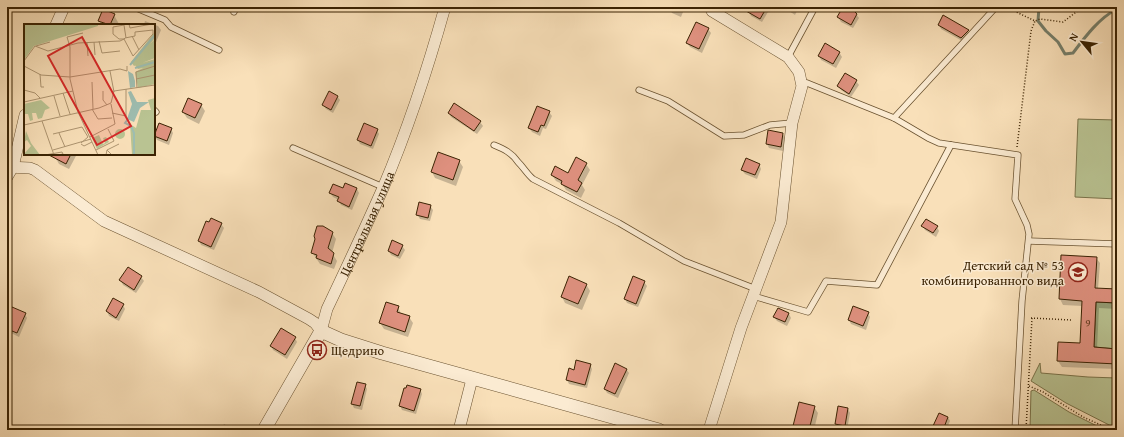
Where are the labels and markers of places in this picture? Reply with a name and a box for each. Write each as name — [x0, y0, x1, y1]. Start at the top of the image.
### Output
place label: Детский сад № 53 комбинированного вида — [921, 256, 1065, 290]
school or university icon: Детский сад № 53 комбинированного вида — [1067, 261, 1089, 283]
bus stop icon: Щедрино — [306, 339, 328, 361]
place label: Щедрино — [331, 341, 384, 360]

